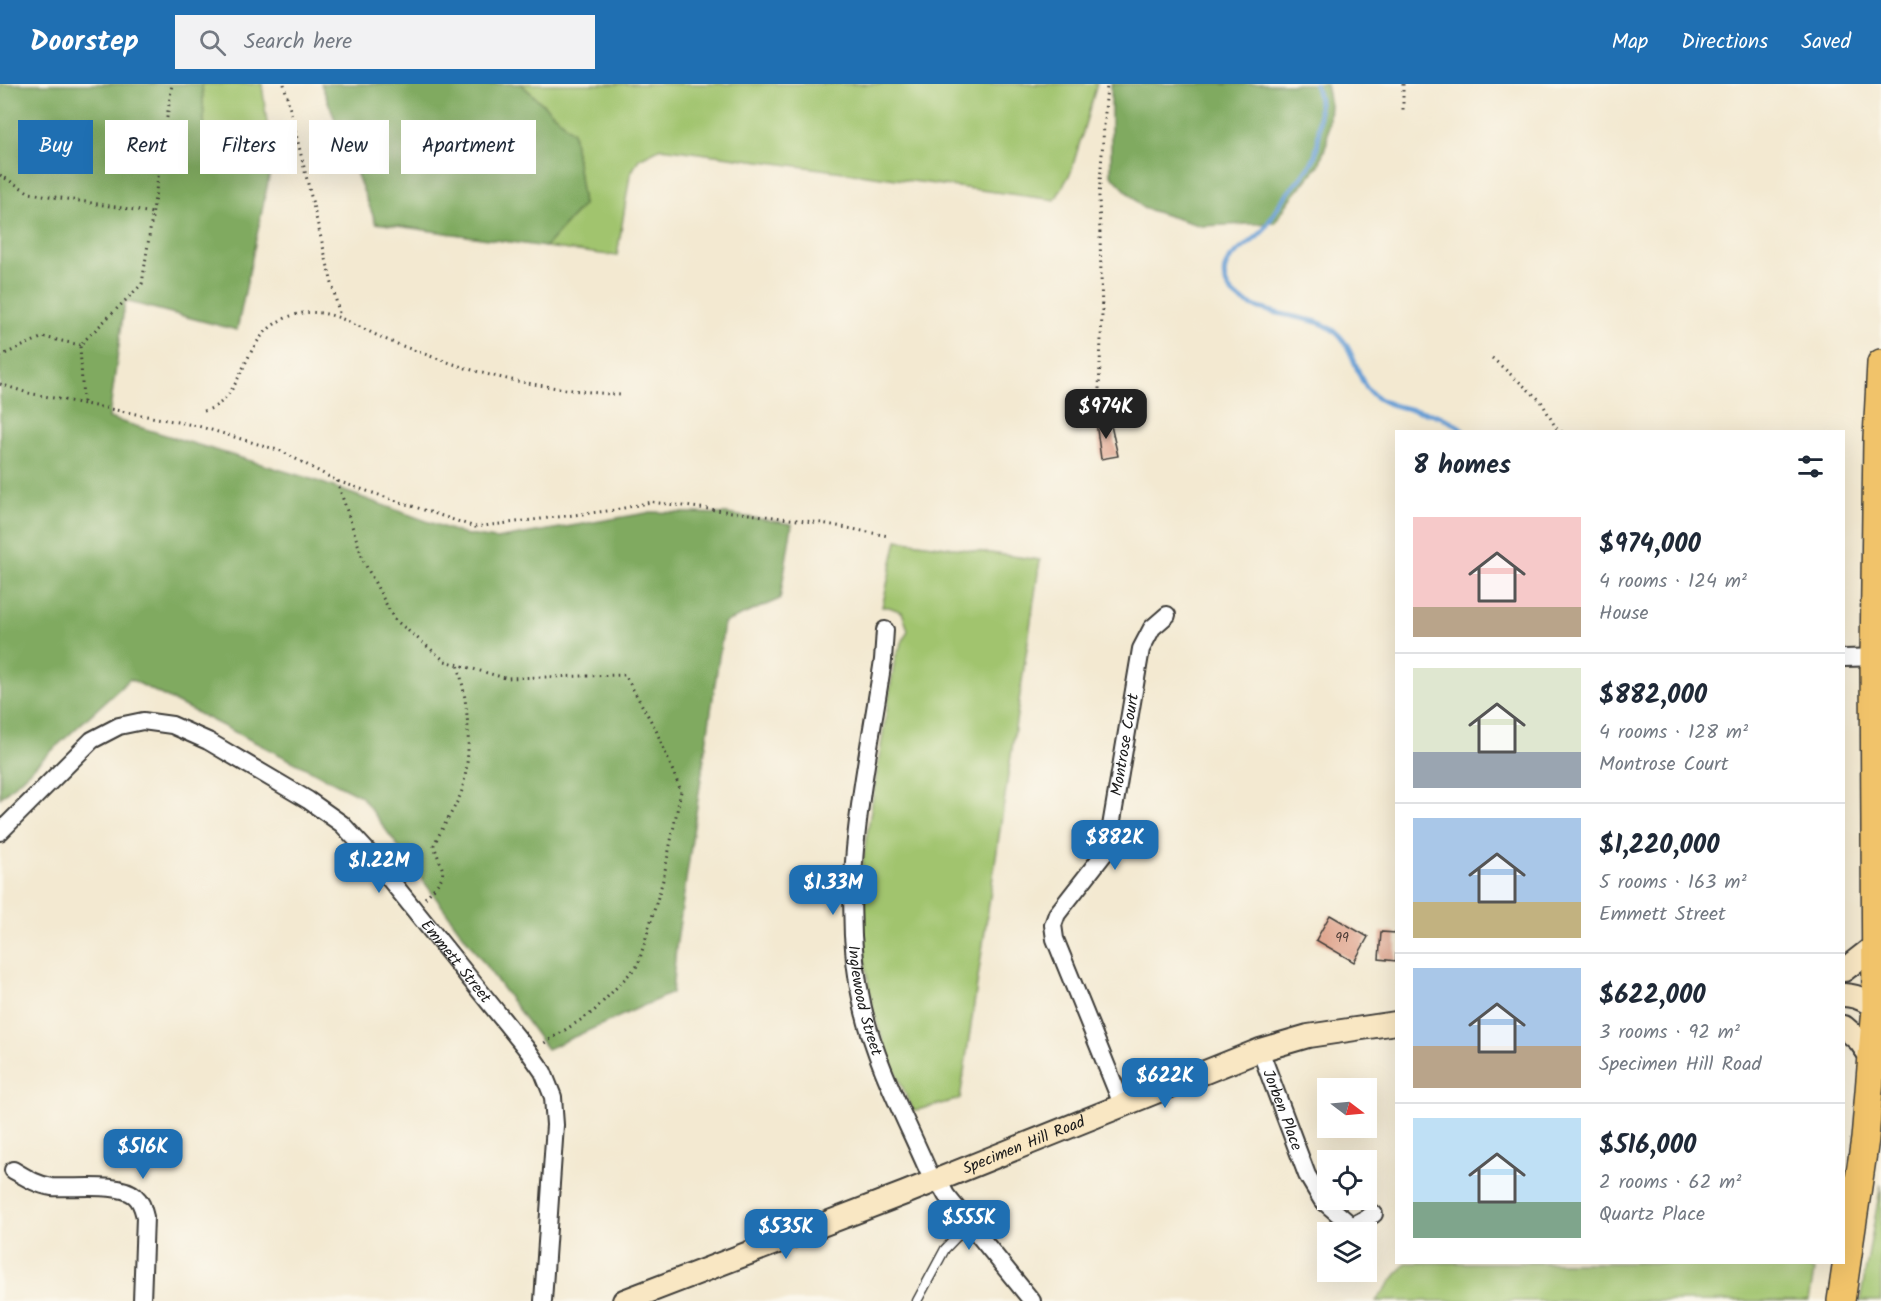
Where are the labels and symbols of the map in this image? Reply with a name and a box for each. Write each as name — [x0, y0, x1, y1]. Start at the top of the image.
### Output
pin: $974K — [1064, 389, 1148, 440]
street label: Montrose Court — [1104, 691, 1146, 798]
pin: $882K — [1073, 820, 1157, 871]
pin: $1.22M — [330, 843, 428, 894]
pin: $1.33M — [784, 865, 882, 916]
street label: Emmett Street — [414, 914, 498, 1009]
house number: 99 — [1335, 927, 1349, 949]
street label: Inglewood Street — [841, 944, 889, 1060]
pin: $622K — [1123, 1058, 1207, 1109]
street label: Jorben Place — [1256, 1066, 1309, 1154]
north arrow — [1317, 1078, 1377, 1138]
street label: Specimen Hill Road — [959, 1109, 1090, 1181]
pin: $516K — [101, 1129, 185, 1180]
pin: $555K — [927, 1200, 1011, 1251]
pin: $535K — [744, 1209, 828, 1260]

